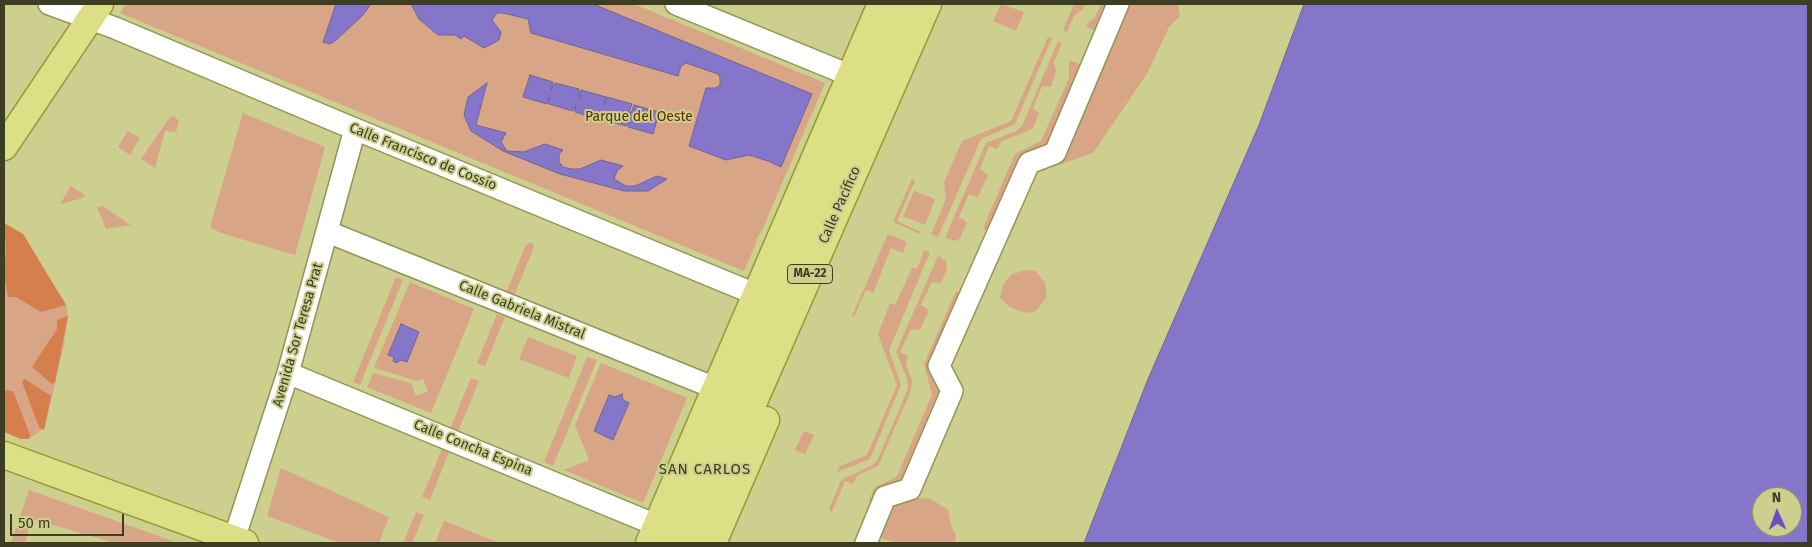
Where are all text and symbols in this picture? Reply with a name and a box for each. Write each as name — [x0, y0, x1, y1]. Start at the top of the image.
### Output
park label: Parque del Oeste — [585, 109, 693, 125]
street label: Calle Francisco de Cossío — [347, 120, 499, 194]
street label: Calle Pacífico — [815, 164, 865, 246]
street label: Avenida Sor Teresa Prat — [269, 261, 327, 409]
road number: MA-22 — [788, 264, 832, 284]
street label: Calle Gabriela Mistral — [456, 277, 588, 343]
street label: Calle Concha Espina — [411, 416, 535, 480]
district label: SAN CARLOS — [658, 461, 752, 479]
north arrow — [1752, 487, 1802, 537]
text: N — [1772, 489, 1781, 506]
scale bar — [12, 504, 126, 536]
text: 50 m — [18, 514, 51, 532]

